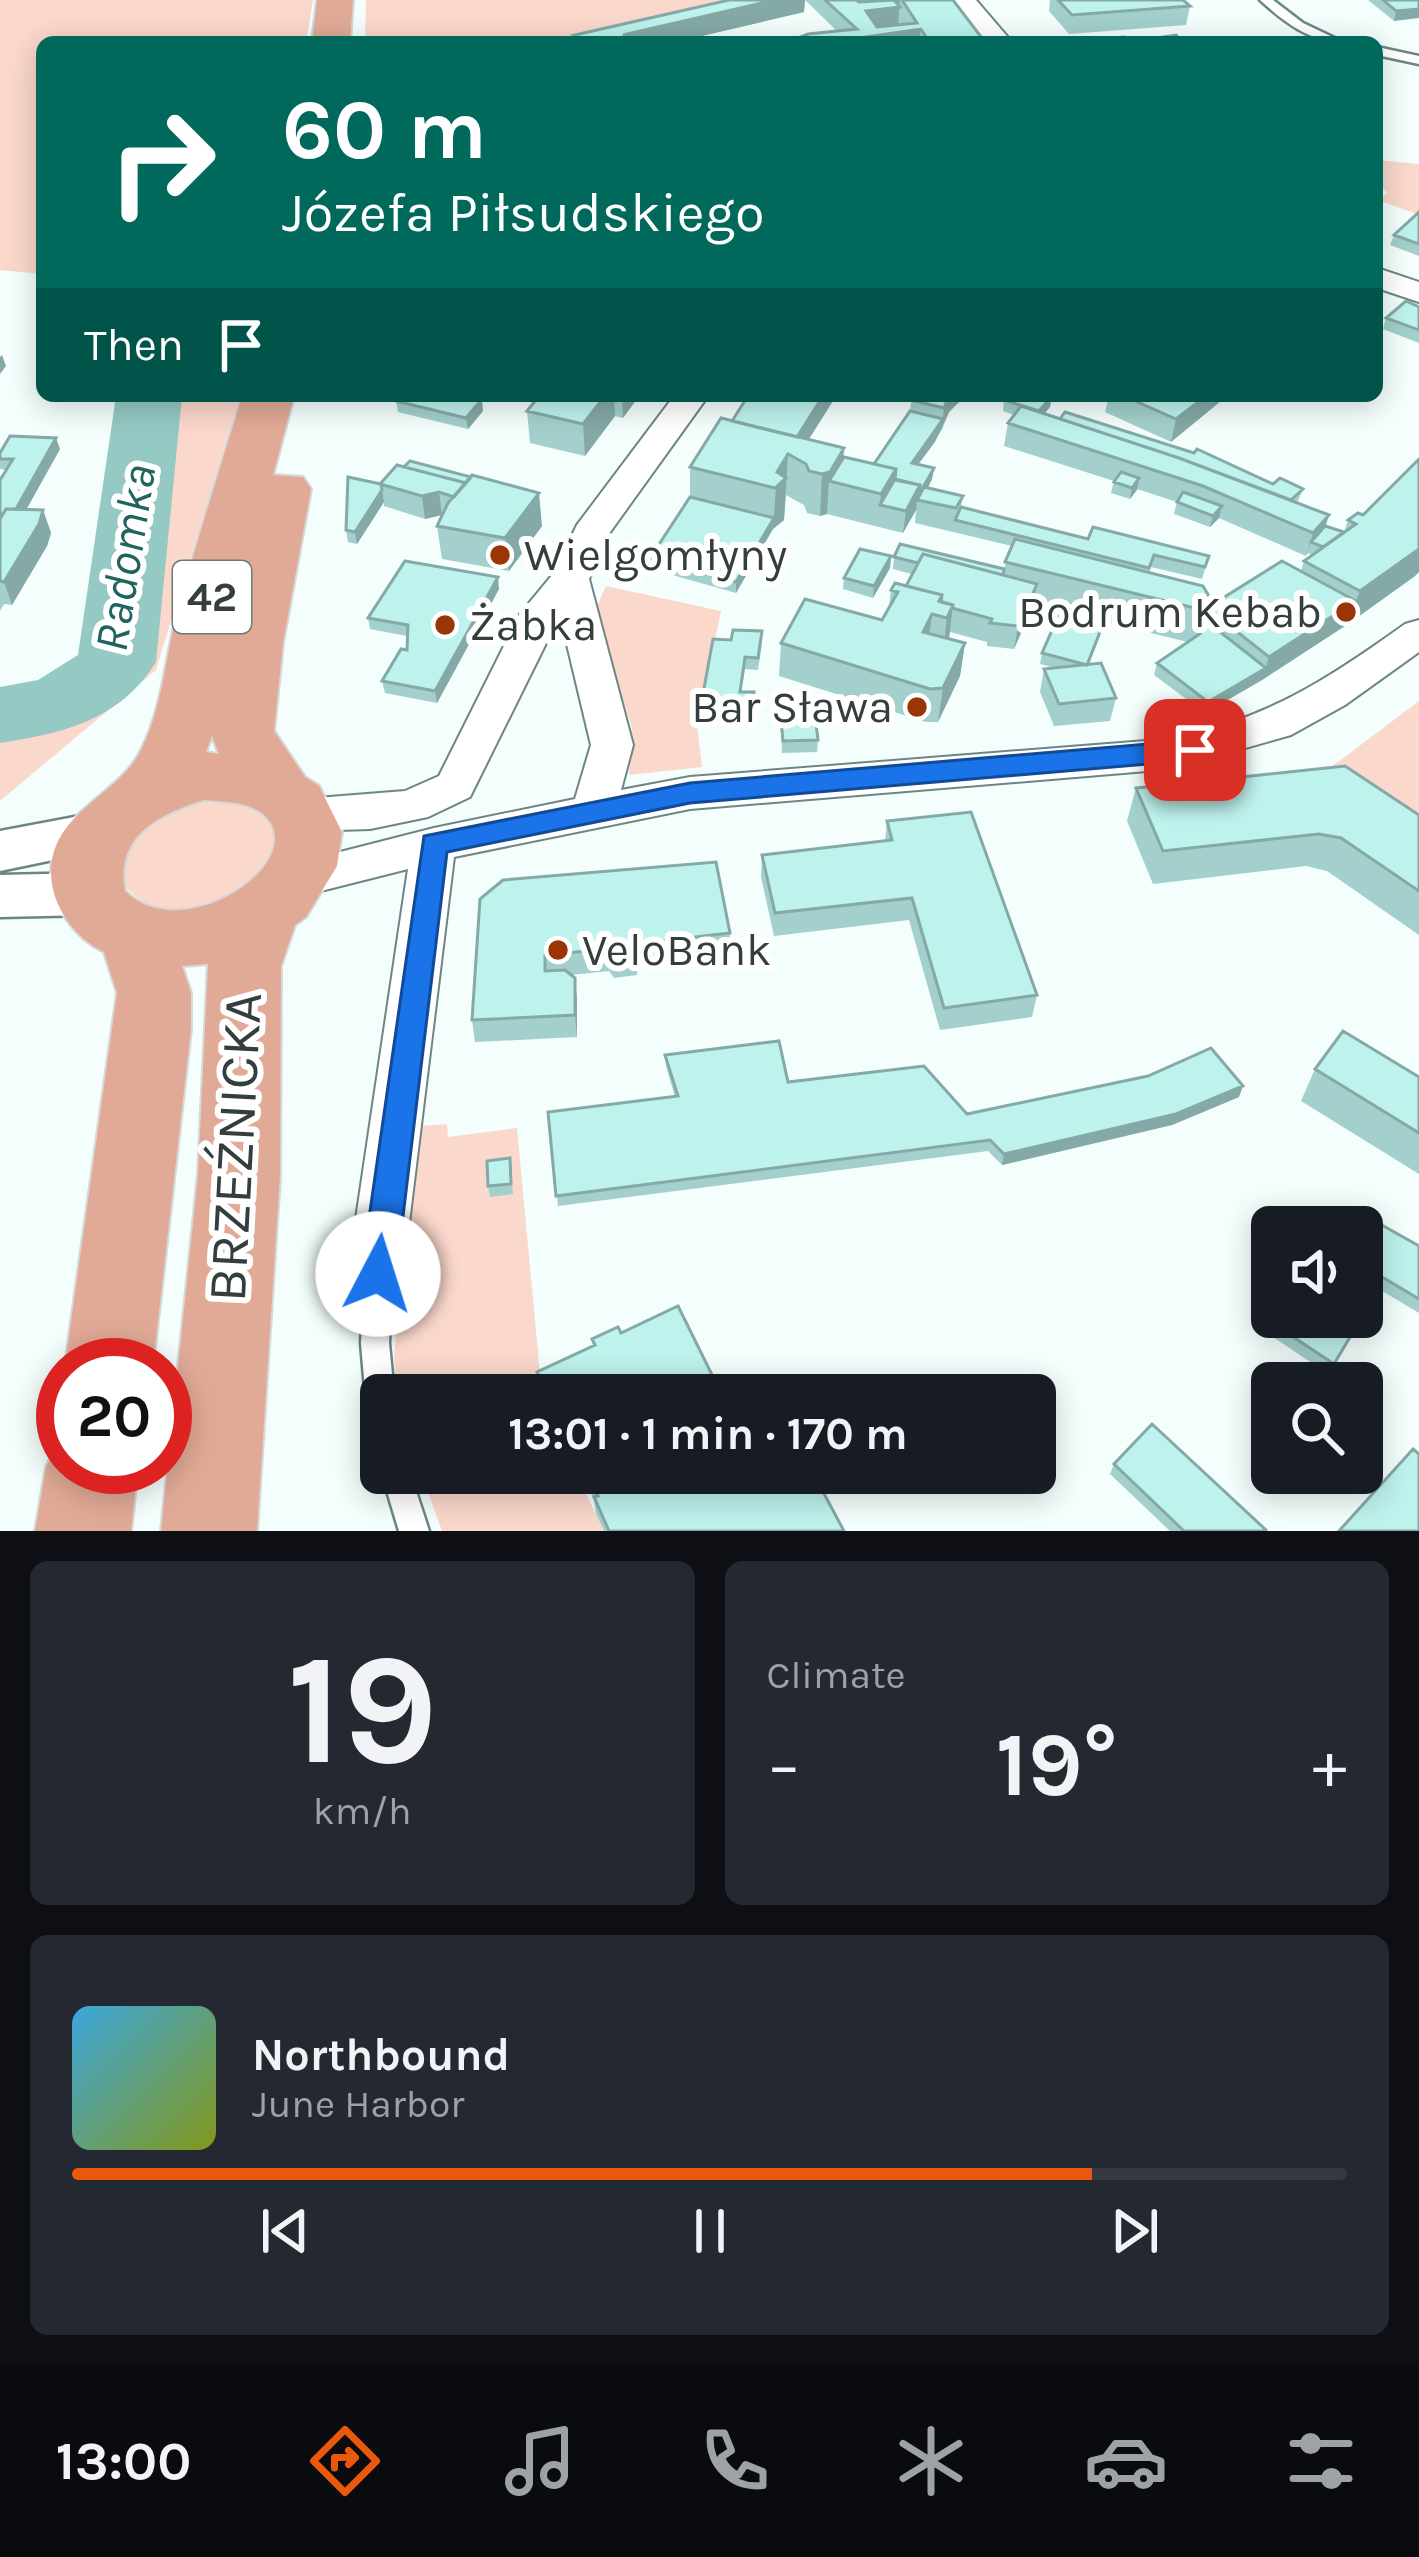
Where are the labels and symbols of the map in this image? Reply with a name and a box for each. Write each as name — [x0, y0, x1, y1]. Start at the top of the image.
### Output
water label: Radomka — [83, 460, 167, 656]
place label: Wielgomłyny — [524, 529, 787, 582]
marker: Wielgomłyny — [487, 542, 513, 568]
road number: 42 — [173, 561, 251, 633]
place label: Bodrum Kebab — [1018, 586, 1322, 638]
place label: Żabka — [469, 599, 597, 651]
marker: Bodrum Kebab — [1333, 599, 1359, 625]
marker: Żabka — [432, 612, 458, 638]
place label: Bar Sława — [691, 681, 893, 733]
marker: Bar Sława — [904, 694, 930, 720]
pin — [1144, 699, 1246, 801]
place label: VeloBank — [582, 924, 771, 976]
marker: VeloBank — [545, 937, 571, 963]
street label: BRZEŹNICKA — [194, 991, 275, 1303]
position arrow — [315, 1211, 441, 1337]
speed limit sign: 20 — [36, 1338, 192, 1494]

